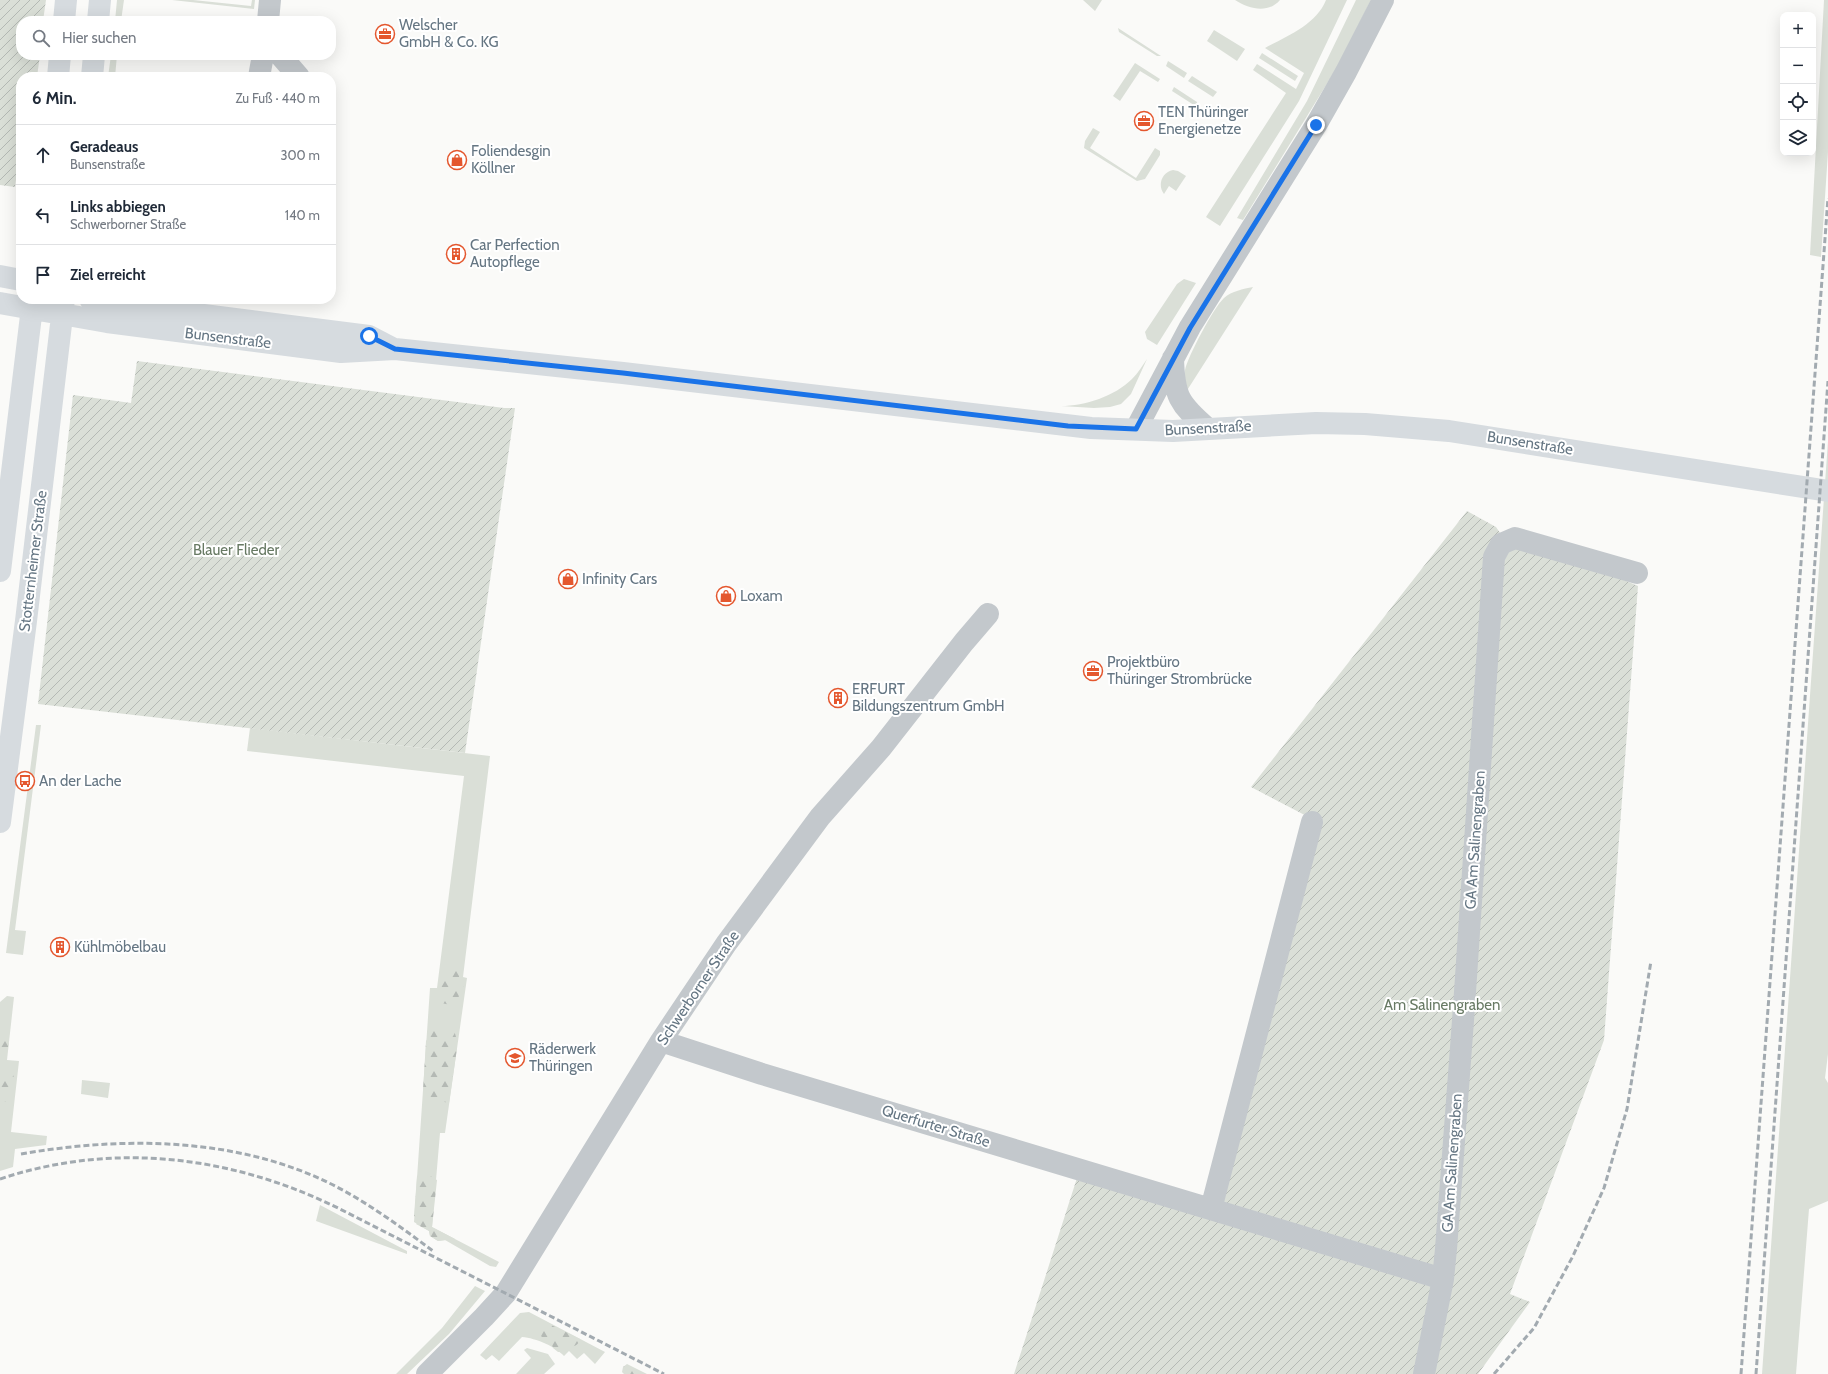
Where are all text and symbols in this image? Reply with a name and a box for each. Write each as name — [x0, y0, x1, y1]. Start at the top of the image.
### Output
map controls — [1780, 12, 1816, 156]
button: + — [1780, 12, 1816, 48]
search box — [16, 16, 336, 60]
place label: Welscher GmbH & Co. KG — [399, 16, 499, 51]
office icon: Welscher GmbH & Co. KG — [374, 23, 396, 45]
icon: search — [30, 27, 52, 49]
text: Hier suchen — [62, 29, 137, 47]
button: − — [1780, 48, 1816, 84]
button: locate — [1780, 84, 1816, 120]
text: 6 Min. — [32, 88, 77, 108]
text: Zu Fuß · 440 m — [236, 90, 320, 106]
place label: TEN Thüringer Energienetze — [1158, 103, 1249, 138]
office icon: TEN Thüringer Energienetze — [1133, 110, 1155, 132]
route end — [1307, 116, 1325, 134]
button: layers — [1780, 120, 1816, 156]
text: Geradeaus — [70, 138, 138, 156]
place label: Foliendesgin Köllner — [471, 142, 551, 177]
icon: ahead — [32, 144, 54, 166]
text: 300 m — [280, 147, 320, 163]
shop icon: Foliendesgin Köllner — [446, 149, 468, 171]
text: Bunsenstraße — [70, 156, 145, 172]
text: Links abbiegen — [70, 198, 166, 216]
icon: left — [32, 204, 54, 226]
text: 140 m — [285, 207, 320, 223]
text: Schwerborner Straße — [70, 216, 186, 232]
place label: Car Perfection Autopflege — [470, 236, 560, 271]
building icon: Car Perfection Autopflege — [445, 243, 467, 265]
icon: arrive — [32, 264, 54, 286]
text: Ziel erreicht — [70, 266, 146, 284]
street label: Bunsenstraße — [184, 324, 272, 352]
route start — [360, 327, 378, 345]
street label: Bunsenstraße — [1164, 417, 1252, 439]
street label: Bunsenstraße — [1486, 427, 1575, 459]
street label: Stotternheimer Straße — [15, 489, 51, 633]
park label: Blauer Flieder — [193, 541, 279, 559]
shop icon: Infinity Cars — [557, 568, 579, 590]
place label: Infinity Cars — [582, 570, 657, 588]
shop icon: Loxam — [715, 585, 737, 607]
place label: Loxam — [740, 587, 783, 605]
place label: Projektbüro Thüringer Strombrücke — [1107, 653, 1252, 688]
office icon: Projektbüro Thüringer Strombrücke — [1082, 660, 1104, 682]
place label: ERFURT Bildungszentrum GmbH — [852, 680, 1005, 715]
building icon: ERFURT Bildungszentrum GmbH — [827, 687, 849, 709]
bus stop icon: An der Lache — [14, 770, 36, 792]
street label: GA Am Salinengraben — [1461, 770, 1489, 910]
place label: An der Lache — [39, 772, 122, 790]
street label: Schwerborner Straße — [653, 927, 743, 1049]
building icon: Kühlmöbelbau — [49, 936, 71, 958]
place label: Kühlmöbelbau — [74, 938, 166, 956]
park label: Am Salinengraben — [1384, 996, 1500, 1014]
place label: Räderwerk Thüringen — [529, 1040, 596, 1075]
school or university icon: Räderwerk Thüringen — [504, 1047, 526, 1069]
street label: GA Am Salinengraben — [1438, 1093, 1466, 1233]
street label: Querfurter Straße — [880, 1101, 992, 1151]

